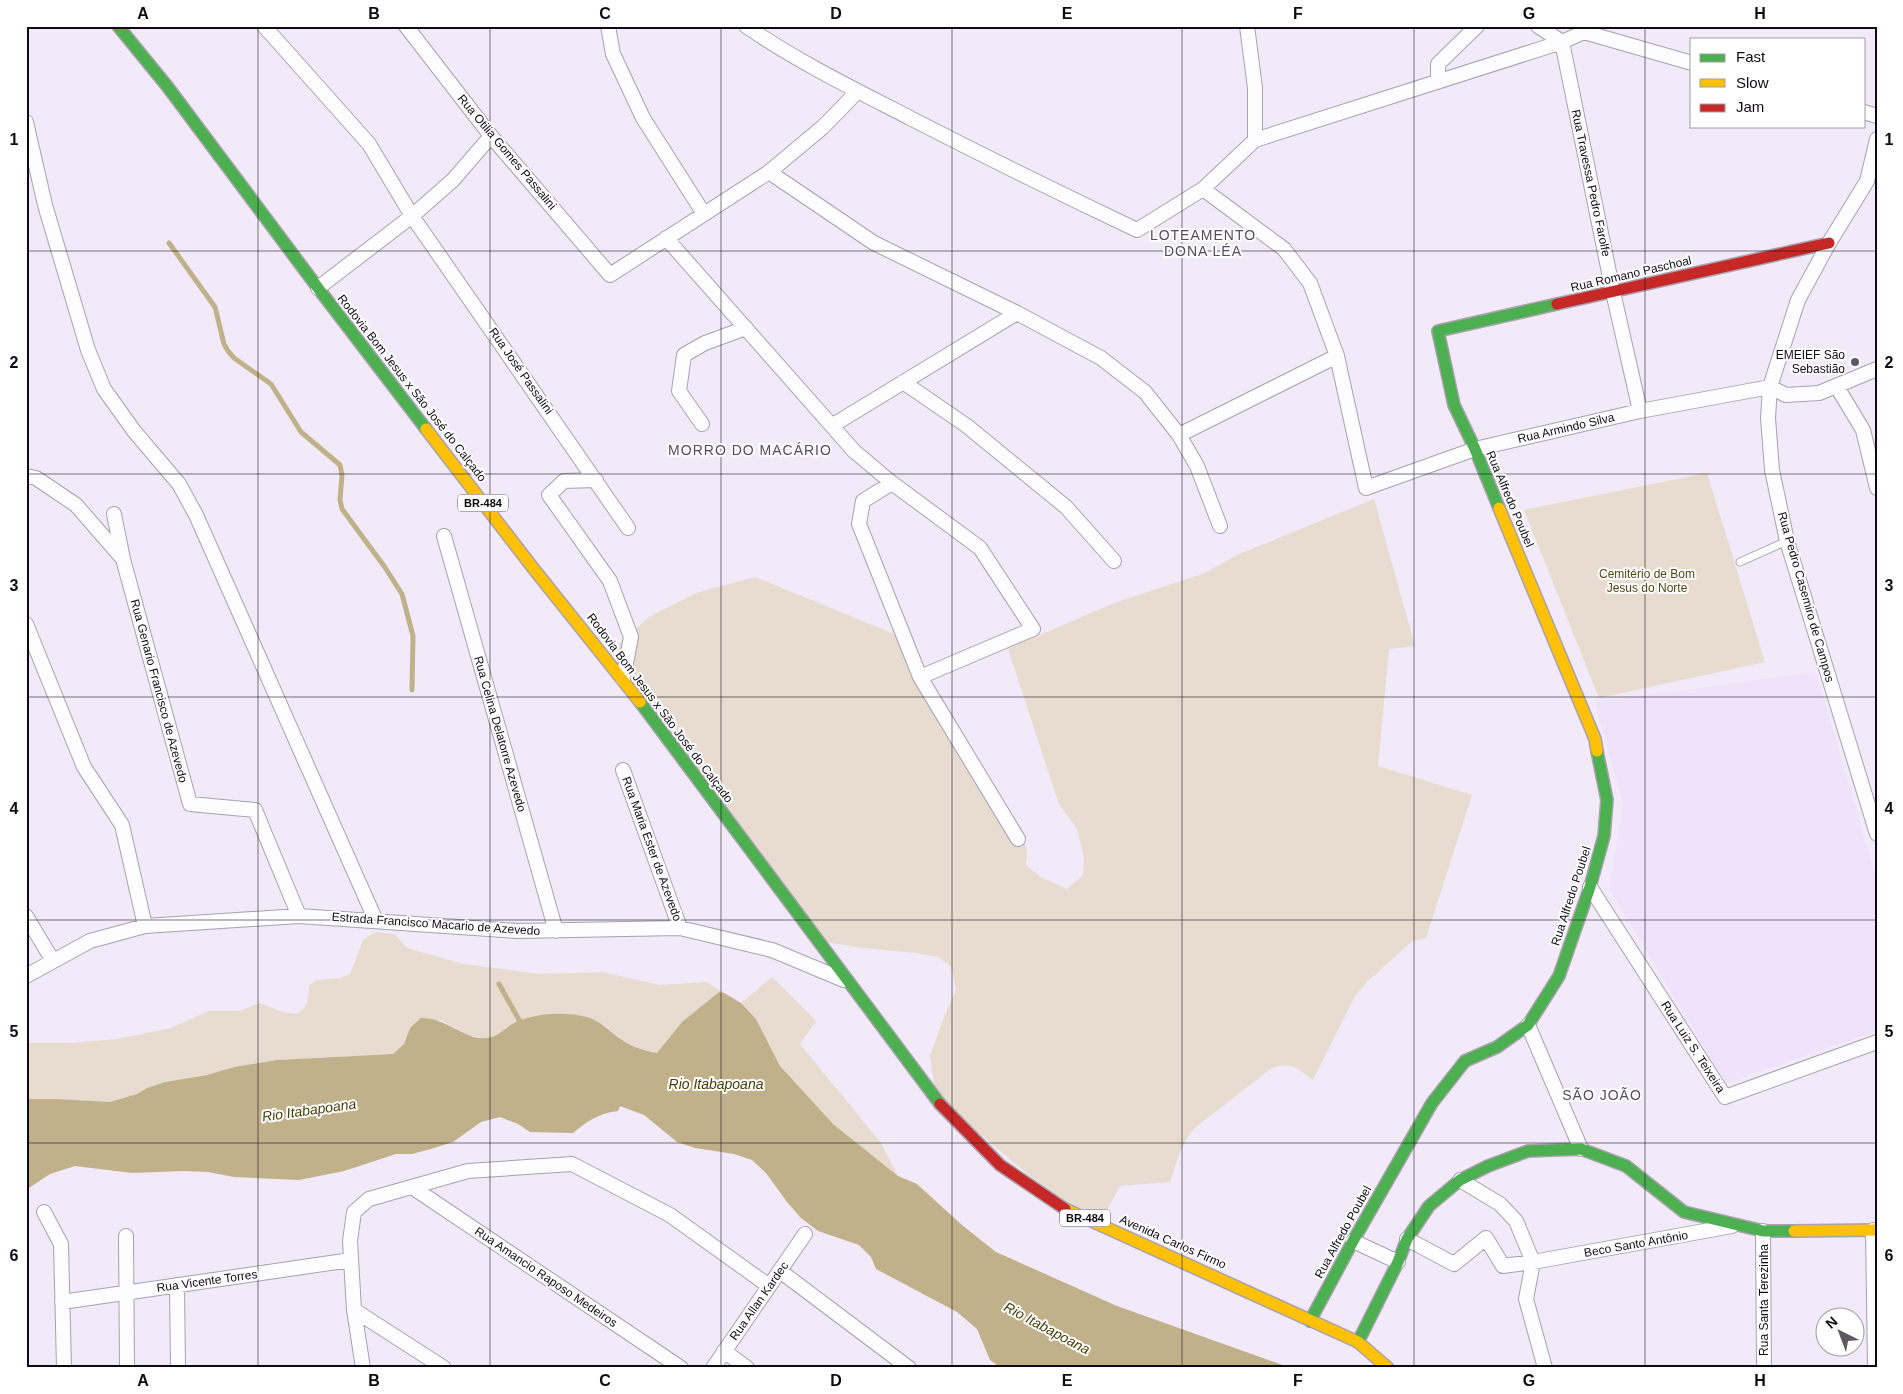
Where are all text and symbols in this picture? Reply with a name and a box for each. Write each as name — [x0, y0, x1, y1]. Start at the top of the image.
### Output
text: A — [137, 5, 149, 22]
text: B — [368, 5, 380, 22]
text: C — [599, 5, 611, 22]
text: D — [830, 5, 842, 22]
text: E — [1062, 5, 1073, 22]
text: F — [1293, 5, 1303, 22]
text: G — [1523, 5, 1535, 22]
text: H — [1754, 5, 1766, 22]
legend — [1690, 38, 1866, 128]
text: Fast — [1736, 48, 1766, 65]
text: Slow — [1736, 74, 1769, 91]
street label: Rua Otilia Gomes Passalini — [455, 92, 559, 212]
text: Jam — [1736, 98, 1764, 115]
street label: Rua Travessa Pedro Farolfe — [1569, 108, 1614, 258]
text: 1 — [10, 131, 19, 148]
text: 1 — [1885, 131, 1894, 148]
district label: LOTEAMENTO DONA LÉA — [1150, 227, 1256, 259]
street label: Rua Romano Paschoal — [1569, 253, 1693, 295]
street label: Rodovia Bom Jesus x São José do Calçado — [335, 292, 490, 485]
street label: Rua José Passalini — [486, 325, 556, 417]
place label: EMEIEF São Sebastião — [1776, 348, 1845, 376]
text: 2 — [10, 354, 19, 371]
text: 2 — [1885, 354, 1894, 371]
marker: EMEIEF São Sebastião — [1849, 356, 1861, 368]
street label: Rua Armindo Silva — [1516, 410, 1616, 446]
district label: MORRO DO MACÁRIO — [668, 442, 832, 458]
street label: Rua Alfredo Poubel — [1483, 449, 1537, 549]
road number: BR-484 — [458, 494, 508, 512]
street label: Rua Pedro Casemiro de Campos — [1775, 510, 1837, 684]
park label: Cemitério de Bom Jesus do Norte — [1599, 567, 1695, 595]
text: 3 — [10, 577, 19, 594]
text: 3 — [1885, 577, 1894, 594]
street label: Rua Genario Francisco de Azevedo — [128, 598, 190, 785]
street label: Rodovia Bom Jesus x São José do Calçado — [584, 611, 736, 806]
street label: Rua Celina Delatorre Azevedo — [471, 654, 529, 814]
street label: Rua Maria Ester de Azevedo — [619, 775, 685, 923]
text: 4 — [10, 800, 19, 817]
text: 4 — [1885, 800, 1894, 817]
street label: Rua Alfredo Poubel — [1548, 845, 1594, 947]
street label: Estrada Francisco Macario de Azevedo — [331, 910, 541, 938]
street label: Rua Luiz S. Teixeira — [1658, 999, 1728, 1096]
text: 5 — [10, 1023, 19, 1040]
text: 5 — [1885, 1023, 1894, 1040]
water label: Rio Itabapoana — [669, 1076, 764, 1092]
district label: SÃO JOÃO — [1562, 1087, 1642, 1103]
water label: Rio Itabapoana — [261, 1095, 357, 1125]
street label: Rua Alfredo Poubel — [1312, 1183, 1374, 1281]
road number: BR-484 — [1060, 1210, 1110, 1226]
street label: Avenida Carlos Firmo — [1118, 1212, 1229, 1272]
street label: Rua Amancio Raposo Medeiros — [472, 1224, 620, 1330]
street label: Beco Santo Antônio — [1583, 1228, 1689, 1260]
street label: Rua Santa Terezinha — [1757, 1244, 1771, 1356]
text: 6 — [10, 1247, 19, 1264]
text: 6 — [1885, 1247, 1894, 1264]
street label: Rua Allan Kardec — [727, 1259, 791, 1343]
street label: Rua Vicente Torres — [156, 1267, 258, 1295]
water label: Rio Itabapoana — [1001, 1299, 1093, 1357]
north arrow — [1816, 1306, 1866, 1356]
text: N — [1822, 1313, 1840, 1332]
text: A — [137, 1372, 149, 1389]
text: B — [368, 1372, 380, 1389]
text: C — [599, 1372, 611, 1389]
text: D — [830, 1372, 842, 1389]
text: E — [1062, 1372, 1073, 1389]
text: F — [1293, 1372, 1303, 1389]
text: G — [1523, 1372, 1535, 1389]
text: H — [1754, 1372, 1766, 1389]

